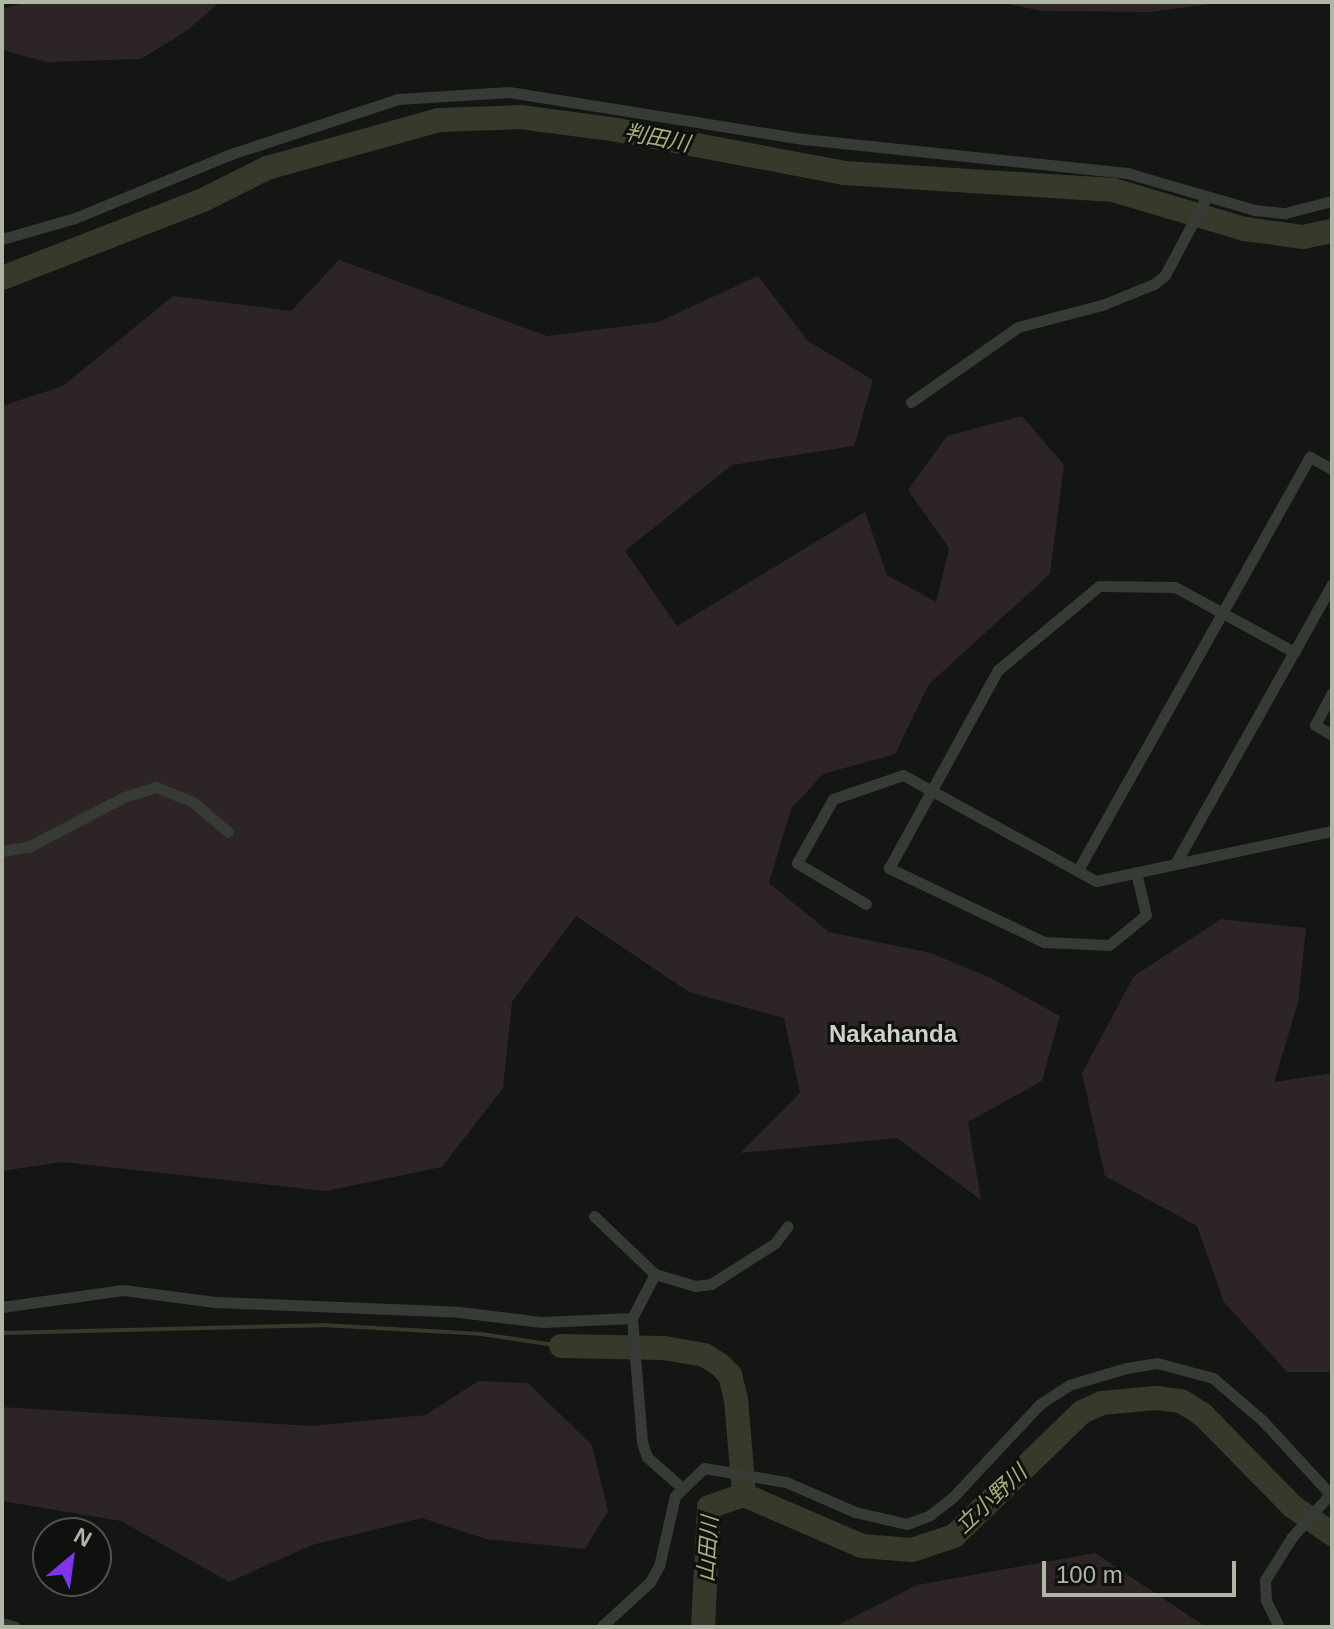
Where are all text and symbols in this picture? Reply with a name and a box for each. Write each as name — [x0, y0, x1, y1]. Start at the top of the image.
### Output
water label: 判田川 — [622, 119, 692, 157]
district label: Nakahanda — [829, 1020, 957, 1048]
water label: 立小野川 — [950, 1459, 1032, 1539]
water label: 山田川 — [693, 1515, 723, 1583]
north arrow — [32, 1517, 112, 1597]
text: N — [70, 1523, 96, 1552]
scale bar — [1046, 1545, 1240, 1595]
text: 100 m — [1056, 1561, 1123, 1588]

